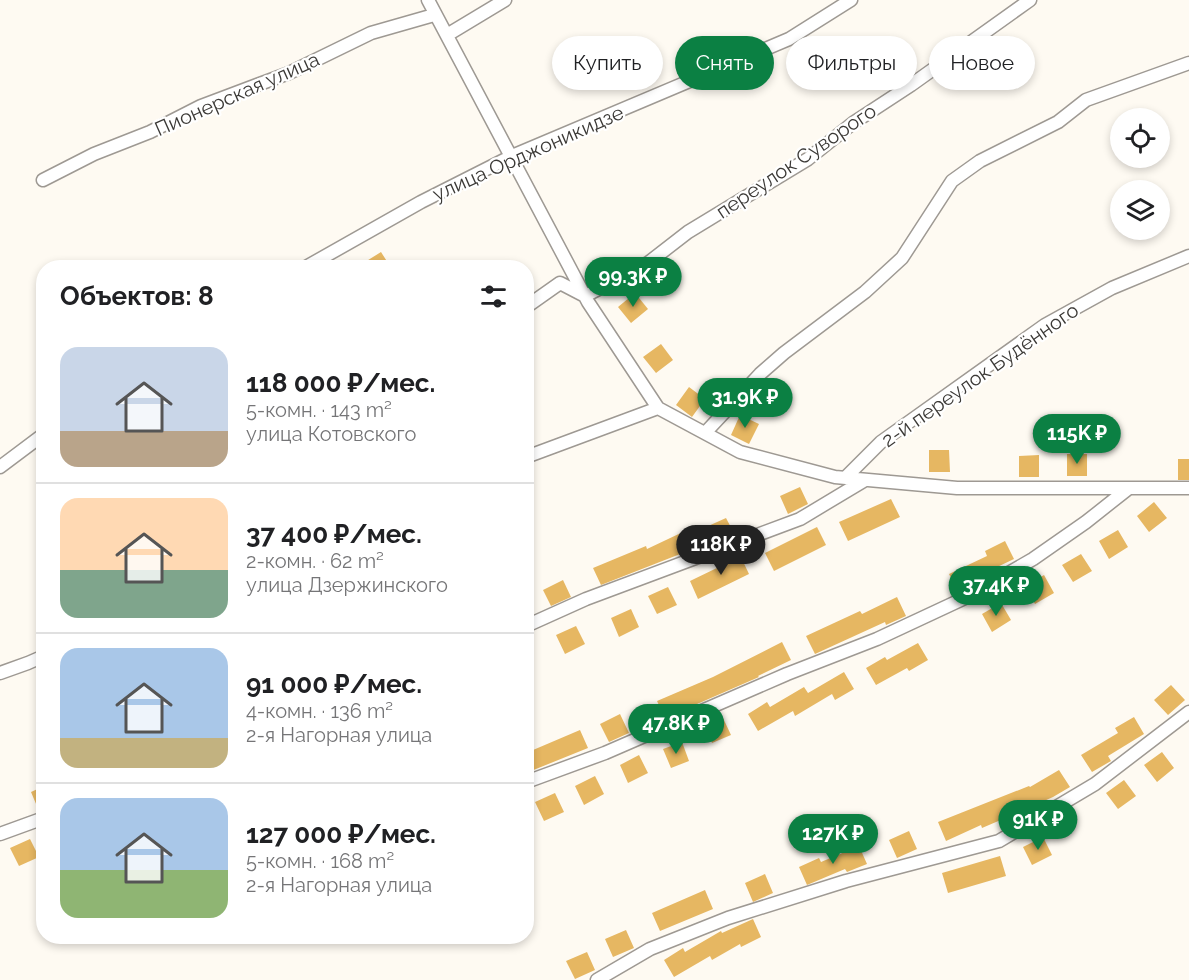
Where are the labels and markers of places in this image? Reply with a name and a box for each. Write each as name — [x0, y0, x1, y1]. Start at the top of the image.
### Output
pin: 99.3K ₽ — [578, 257, 688, 308]
pin: 31.9K ₽ — [690, 378, 800, 429]
pin: 115K ₽ — [1028, 414, 1126, 465]
pin: 118K ₽ — [672, 525, 770, 576]
pin: 37.4K ₽ — [941, 566, 1051, 617]
pin: 47.8K ₽ — [621, 704, 731, 755]
pin: 91K ₽ — [996, 800, 1080, 851]
pin: 127K ₽ — [784, 814, 882, 865]

